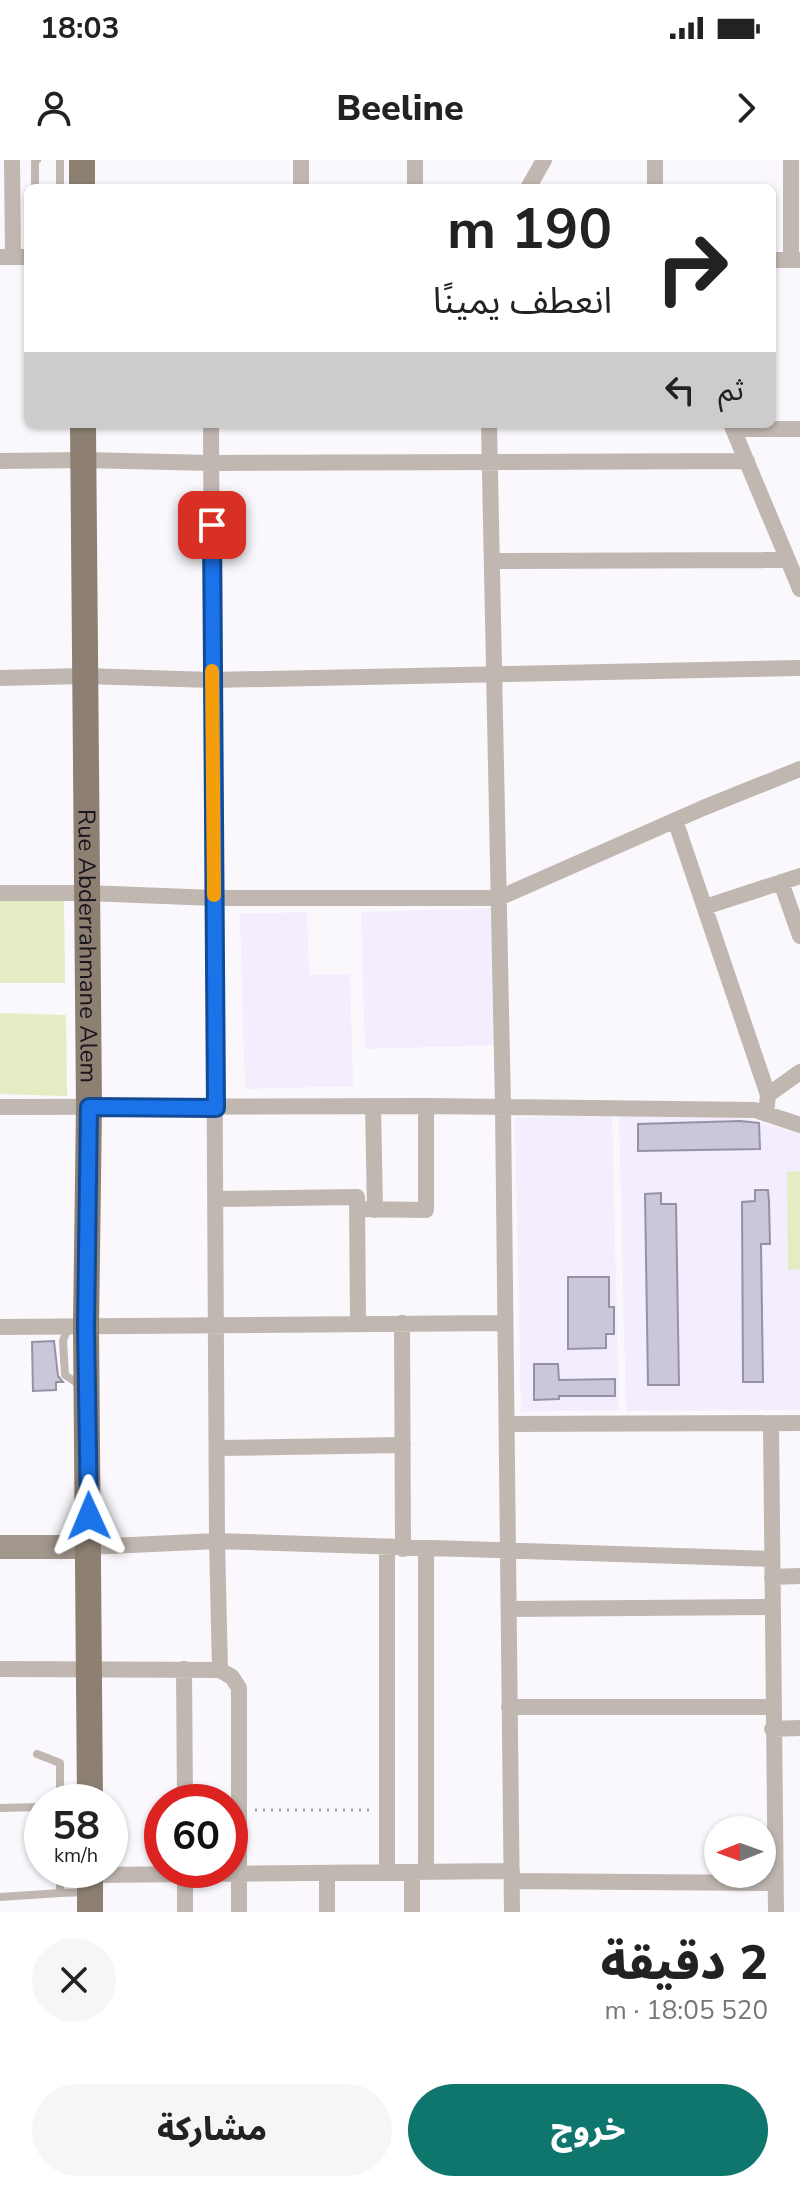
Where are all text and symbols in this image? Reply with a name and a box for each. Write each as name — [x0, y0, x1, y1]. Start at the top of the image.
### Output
text: 18:03 — [40, 8, 119, 49]
text: Beeline — [336, 84, 464, 133]
icon: person — [32, 86, 76, 130]
icon: forward — [724, 86, 768, 130]
text: 190 m — [447, 191, 612, 268]
icon: right — [640, 216, 744, 320]
text: انعطف يمينًا — [433, 277, 612, 326]
icon: left — [658, 368, 702, 412]
text: ثم — [718, 370, 744, 411]
pin — [178, 491, 246, 559]
icon: arrive — [190, 503, 234, 547]
street label: Rue Abderrahmane Alem — [70, 809, 105, 1083]
position arrow — [47, 1474, 131, 1558]
speed limit sign: 60 — [144, 1784, 248, 1888]
text: 58 — [52, 1799, 100, 1853]
north arrow — [704, 1816, 776, 1888]
map controls — [704, 1816, 776, 1888]
text: km/h — [54, 1842, 98, 1869]
text: 2 دقيقة — [601, 1930, 768, 1996]
button: close — [32, 1938, 116, 2022]
text: 520 m · 18:05 — [605, 1993, 768, 2028]
button: مشاركة — [32, 2084, 392, 2176]
button: خروج — [408, 2084, 768, 2176]

